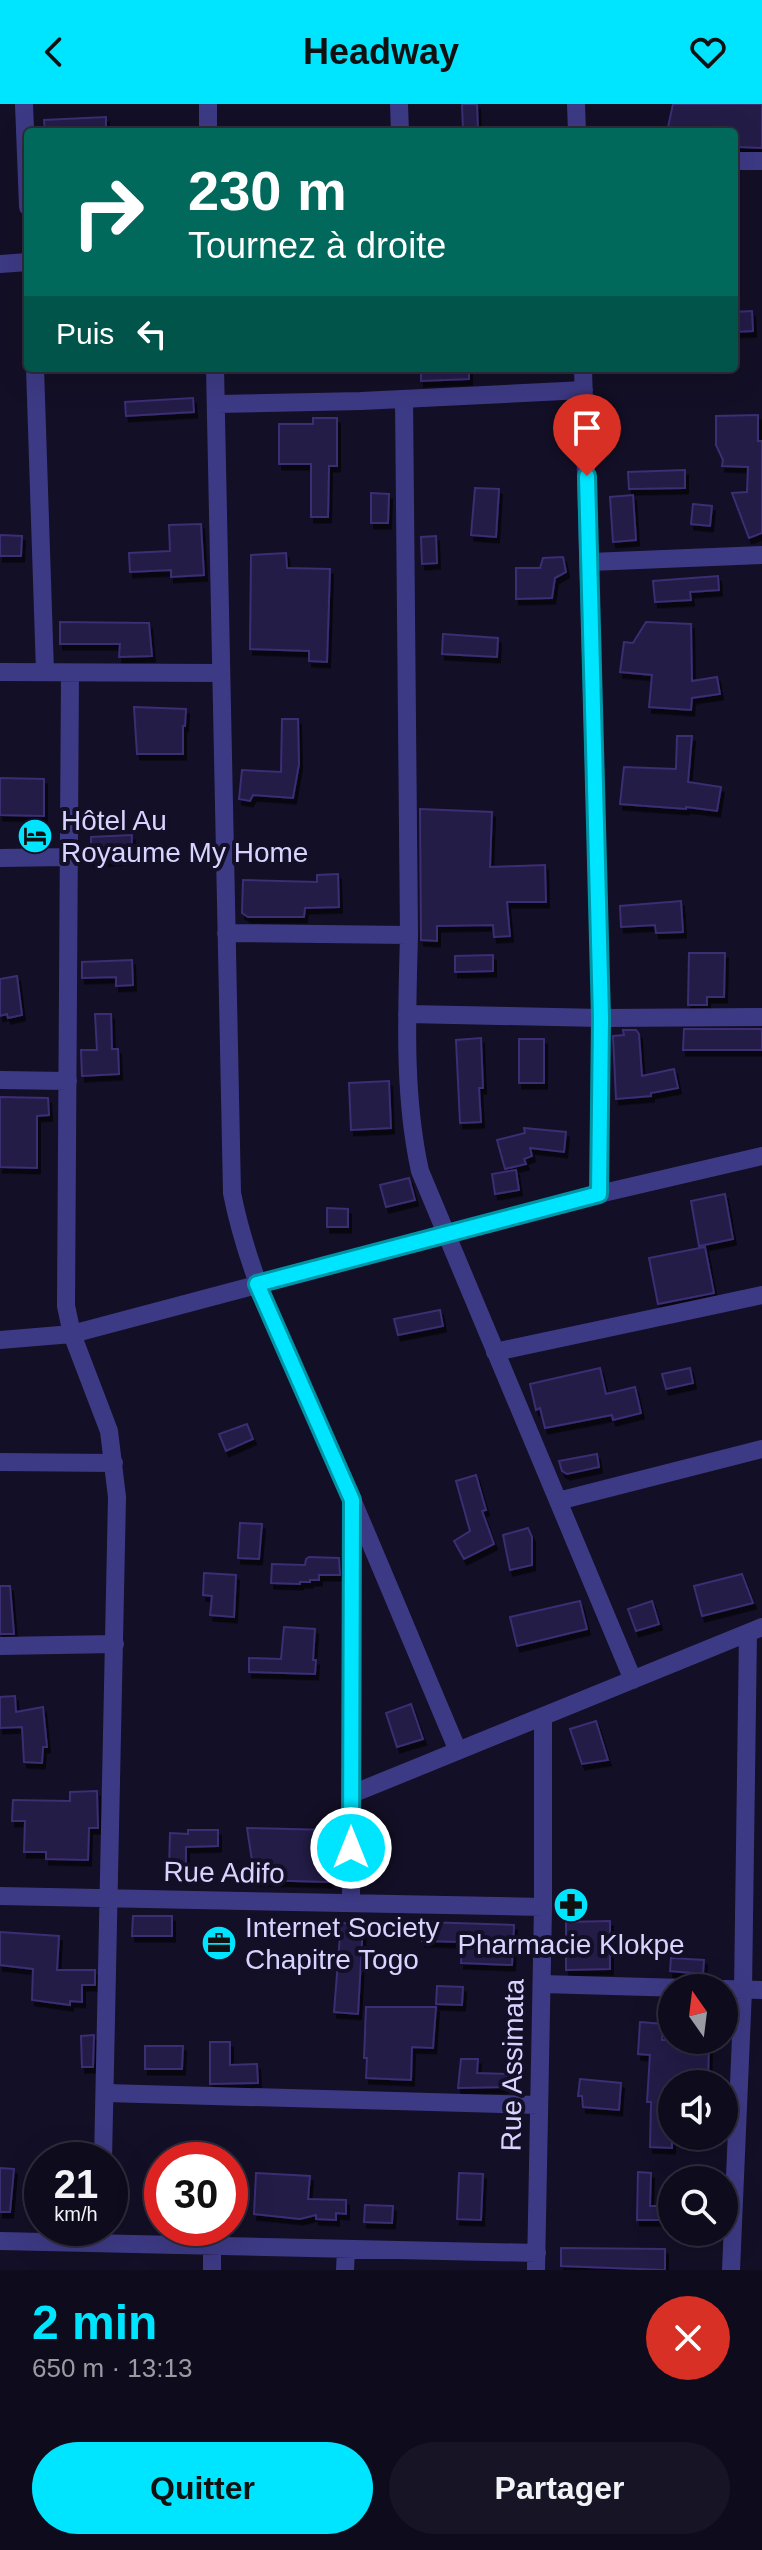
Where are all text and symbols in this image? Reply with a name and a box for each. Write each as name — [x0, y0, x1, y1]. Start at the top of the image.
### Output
icon: back — [32, 30, 76, 74]
icon: heart — [686, 30, 730, 74]
text: Headway — [303, 31, 459, 72]
text: 230 m — [188, 159, 347, 222]
icon: right — [56, 160, 160, 264]
text: Tournez à droite — [188, 225, 446, 266]
icon: left — [130, 312, 174, 356]
text: Puis — [56, 317, 114, 350]
pin — [553, 394, 621, 476]
icon: arrive — [565, 406, 609, 450]
place label: Hôtel Au Royaume My Home — [61, 805, 308, 868]
hotel icon: Hôtel Au Royaume My Home — [16, 817, 54, 855]
position arrow — [309, 1806, 393, 1890]
street label: Rue Adifo — [163, 1856, 285, 1889]
pharmacy icon: Pharmacie Klokpe — [552, 1886, 590, 1924]
place label: Internet Society Chapitre Togo — [245, 1912, 440, 1975]
office icon: Internet Society Chapitre Togo — [200, 1924, 238, 1962]
place label: Pharmacie Klokpe — [457, 1929, 685, 1960]
north arrow — [658, 1974, 738, 2054]
map controls — [658, 1974, 738, 2246]
street label: Rue Assimata — [495, 1978, 530, 2152]
button: sound — [658, 2070, 738, 2150]
speed limit sign: 30 — [144, 2142, 248, 2246]
text: 21 — [54, 2162, 98, 2206]
button: search — [658, 2166, 738, 2246]
text: km/h — [54, 2203, 98, 2225]
text: 2 min — [32, 2296, 157, 2349]
button: close — [646, 2296, 730, 2380]
text: 650 m · 13:13 — [32, 2353, 192, 2383]
button: Quitter — [32, 2442, 373, 2534]
button: Partager — [389, 2442, 730, 2534]

